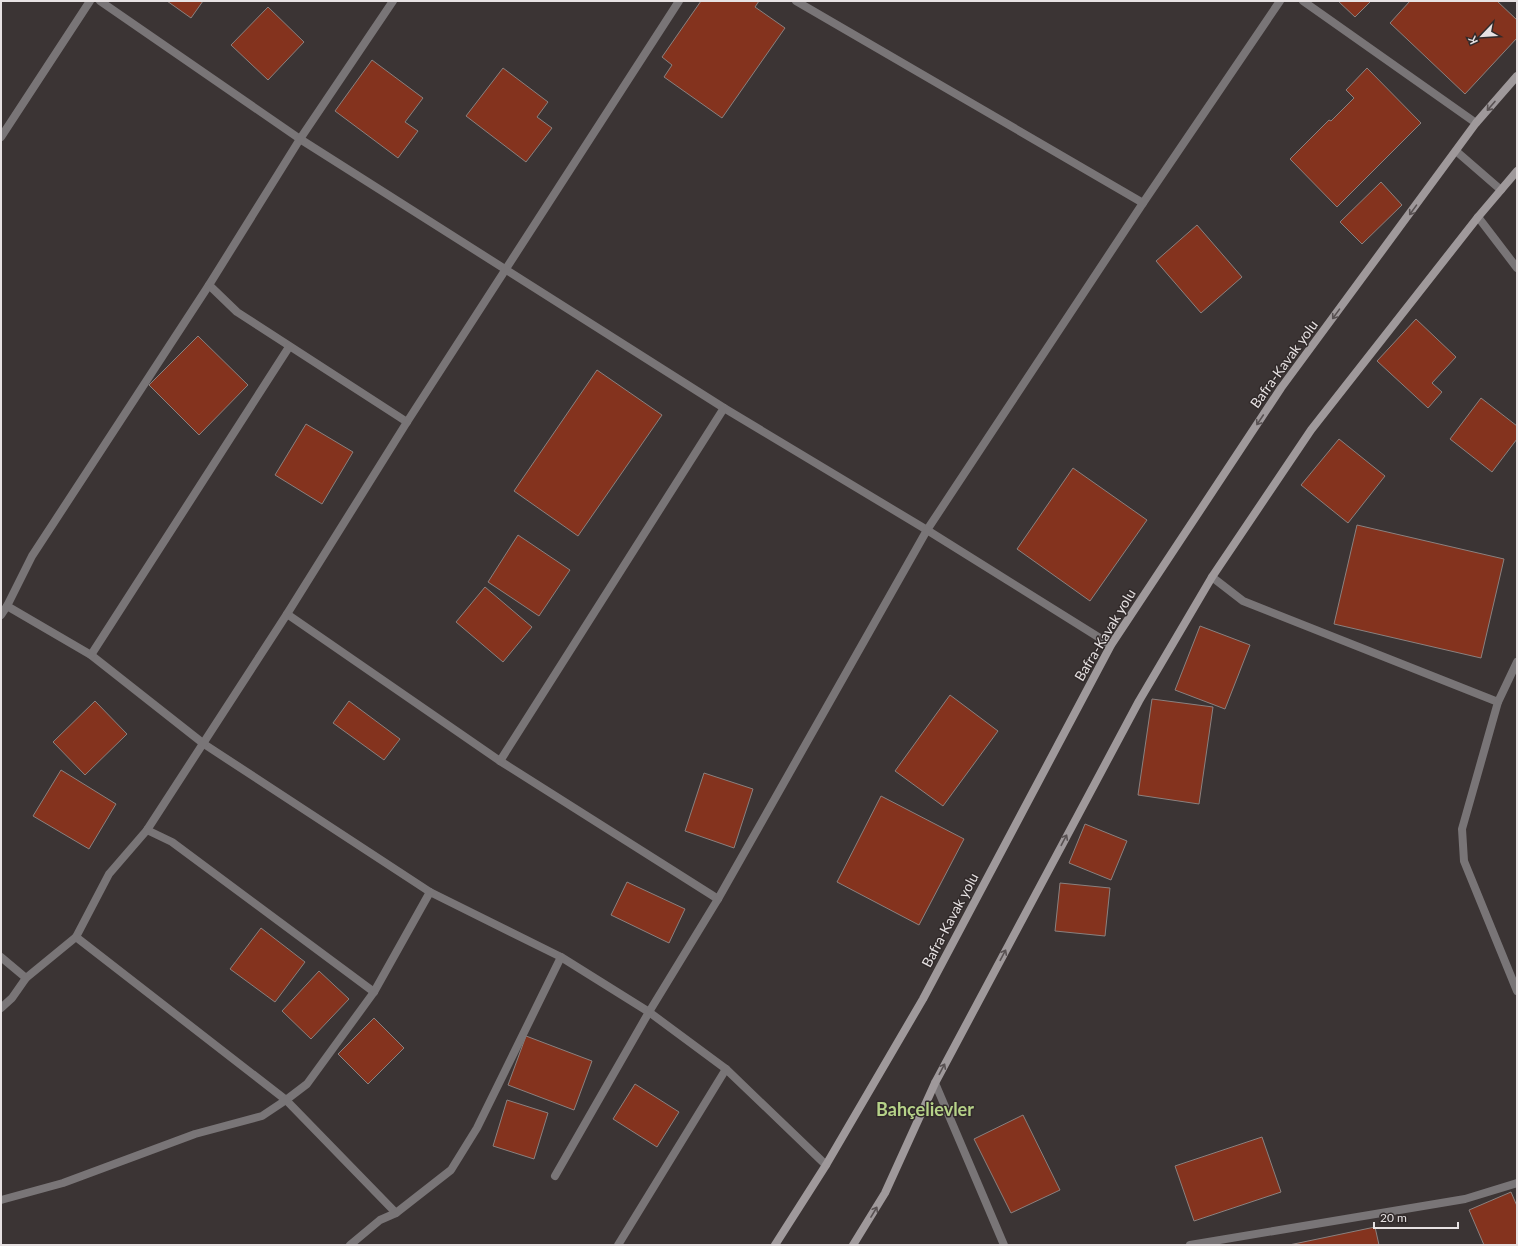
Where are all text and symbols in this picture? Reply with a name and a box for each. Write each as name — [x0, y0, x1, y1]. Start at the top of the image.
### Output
north arrow — [1462, 16, 1502, 56]
text: K — [1465, 34, 1480, 47]
one-way arrow — [1487, 101, 1496, 111]
one-way arrow — [1409, 204, 1417, 215]
one-way arrow — [1332, 308, 1340, 319]
street label: Bafra-Kavak yolu — [1246, 317, 1321, 411]
one-way arrow — [1256, 414, 1264, 425]
street label: Bafra-Kavak yolu — [1070, 586, 1139, 684]
one-way arrow — [1061, 834, 1069, 846]
street label: Bafra-Kavak yolu — [918, 870, 982, 970]
one-way arrow — [1000, 949, 1007, 961]
one-way arrow — [938, 1063, 946, 1075]
district label: Bahçelievler — [876, 1098, 974, 1120]
scale bar — [1374, 1204, 1458, 1230]
one-way arrow — [870, 1206, 878, 1218]
text: 20 m — [1380, 1210, 1407, 1225]

